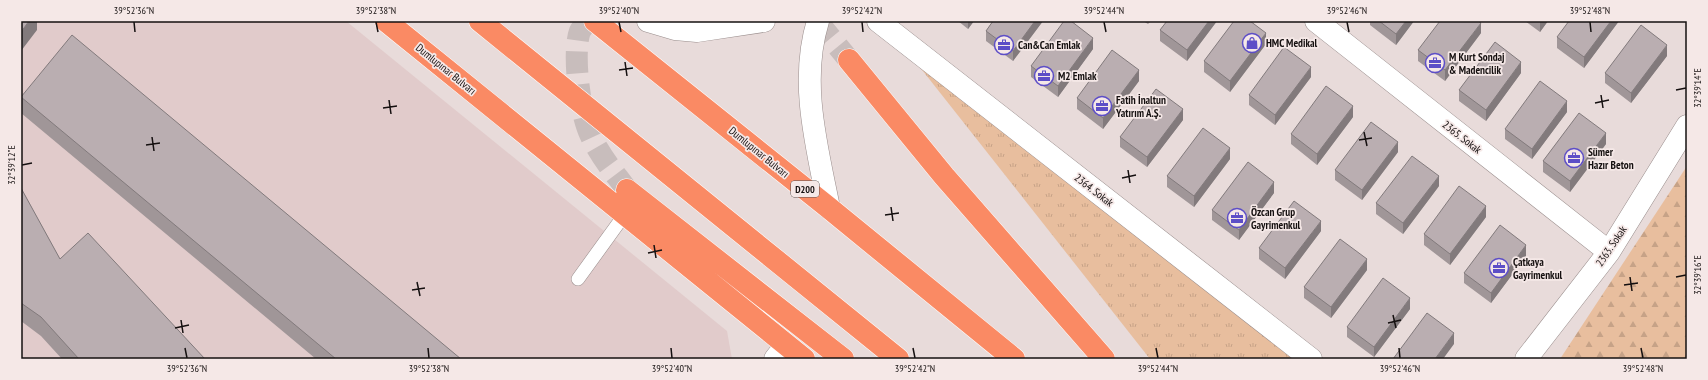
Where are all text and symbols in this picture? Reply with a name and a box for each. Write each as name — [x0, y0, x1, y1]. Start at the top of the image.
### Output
text: 39°52'36"N — [114, 4, 154, 17]
text: 39°52'38"N — [356, 4, 396, 17]
text: 39°52'40"N — [599, 4, 639, 17]
text: 39°52'42"N — [842, 4, 882, 17]
text: 39°52'44"N — [1084, 4, 1124, 17]
text: 39°52'46"N — [1327, 4, 1367, 17]
text: 39°52'48"N — [1570, 4, 1610, 17]
shop icon: HMC Medikal — [1241, 32, 1263, 54]
office icon: Can&Can Emlak — [993, 34, 1015, 56]
place label: HMC Medikal — [1266, 36, 1318, 50]
place label: Can&Can Emlak — [1018, 38, 1081, 52]
street label: Dumlupınar Bulvarı — [413, 40, 479, 98]
place label: M Kurt Sondaj & Madencilik — [1449, 50, 1505, 77]
office icon: M Kurt Sondaj & Madencilik — [1424, 52, 1446, 74]
office icon: M2 Emlak — [1033, 65, 1055, 87]
text: 32°39'14"E — [1691, 68, 1704, 108]
place label: M2 Emlak — [1058, 69, 1097, 83]
place label: Fatih İnaltun Yatırım A.Ş. — [1115, 93, 1166, 120]
office icon: Fatih İnaltun Yatırım A.Ş. — [1091, 95, 1113, 117]
street label: 2365. Sokak — [1440, 117, 1485, 157]
street label: Dumlupınar Bulvarı — [726, 123, 792, 181]
text: 32°39'12"E — [5, 145, 18, 185]
place label: Sümer Hazır Beton — [1588, 145, 1634, 172]
office icon: Sümer Hazır Beton — [1563, 147, 1585, 169]
street label: 2364. Sokak — [1072, 170, 1117, 210]
road number: D200 — [791, 181, 819, 197]
place label: Özcan Grup Gayrimenkul — [1251, 205, 1301, 232]
office icon: Özcan Grup Gayrimenkul — [1226, 207, 1248, 229]
street label: 2363. Sokak — [1592, 223, 1630, 269]
place label: Çatkaya Gayrimenkul — [1513, 255, 1563, 282]
text: 32°39'16"E — [1691, 255, 1704, 295]
office icon: Çatkaya Gayrimenkul — [1488, 257, 1510, 279]
text: 39°52'36"N — [167, 362, 207, 375]
text: 39°52'38"N — [409, 362, 449, 375]
text: 39°52'40"N — [652, 362, 692, 375]
text: 39°52'42"N — [895, 362, 935, 375]
text: 39°52'44"N — [1138, 362, 1178, 375]
text: 39°52'46"N — [1380, 362, 1420, 375]
text: 39°52'48"N — [1623, 362, 1663, 375]

